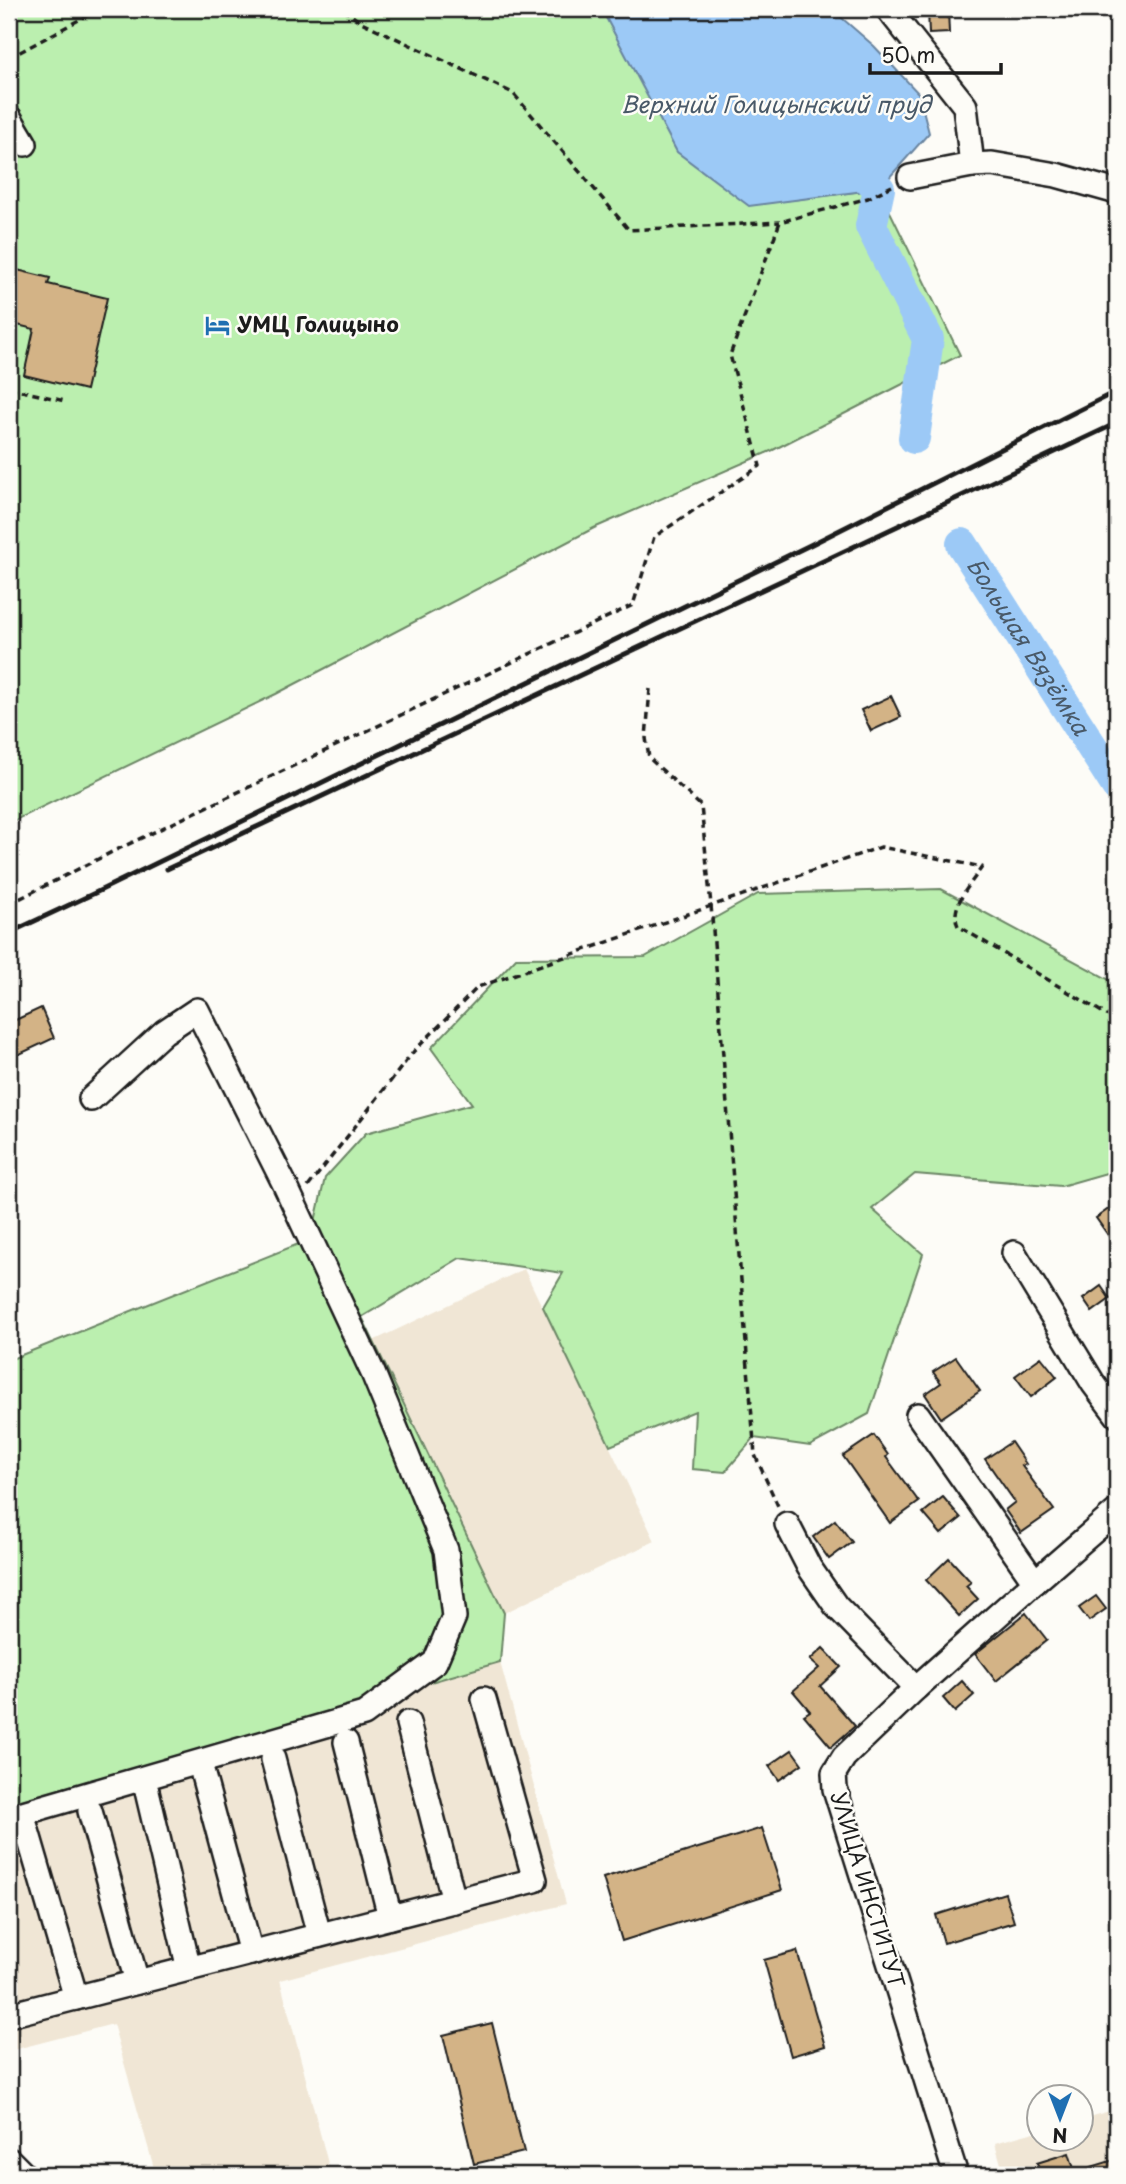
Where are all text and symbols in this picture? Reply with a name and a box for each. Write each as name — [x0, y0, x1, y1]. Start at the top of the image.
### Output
scale bar — [870, 32, 1002, 76]
text: 50 m — [881, 38, 935, 70]
water label: Верхний Голицынский пруд — [621, 86, 934, 121]
place label: УМЦ Голицыно — [237, 307, 399, 339]
hotel icon: УМЦ Голицыно — [203, 311, 231, 339]
water label: Большая Вязёмка — [959, 550, 1099, 742]
street label: УЛИЦА ИНСТИТУТ — [824, 1787, 914, 1992]
north arrow — [1024, 2082, 1094, 2152]
text: N — [1052, 2122, 1068, 2150]

